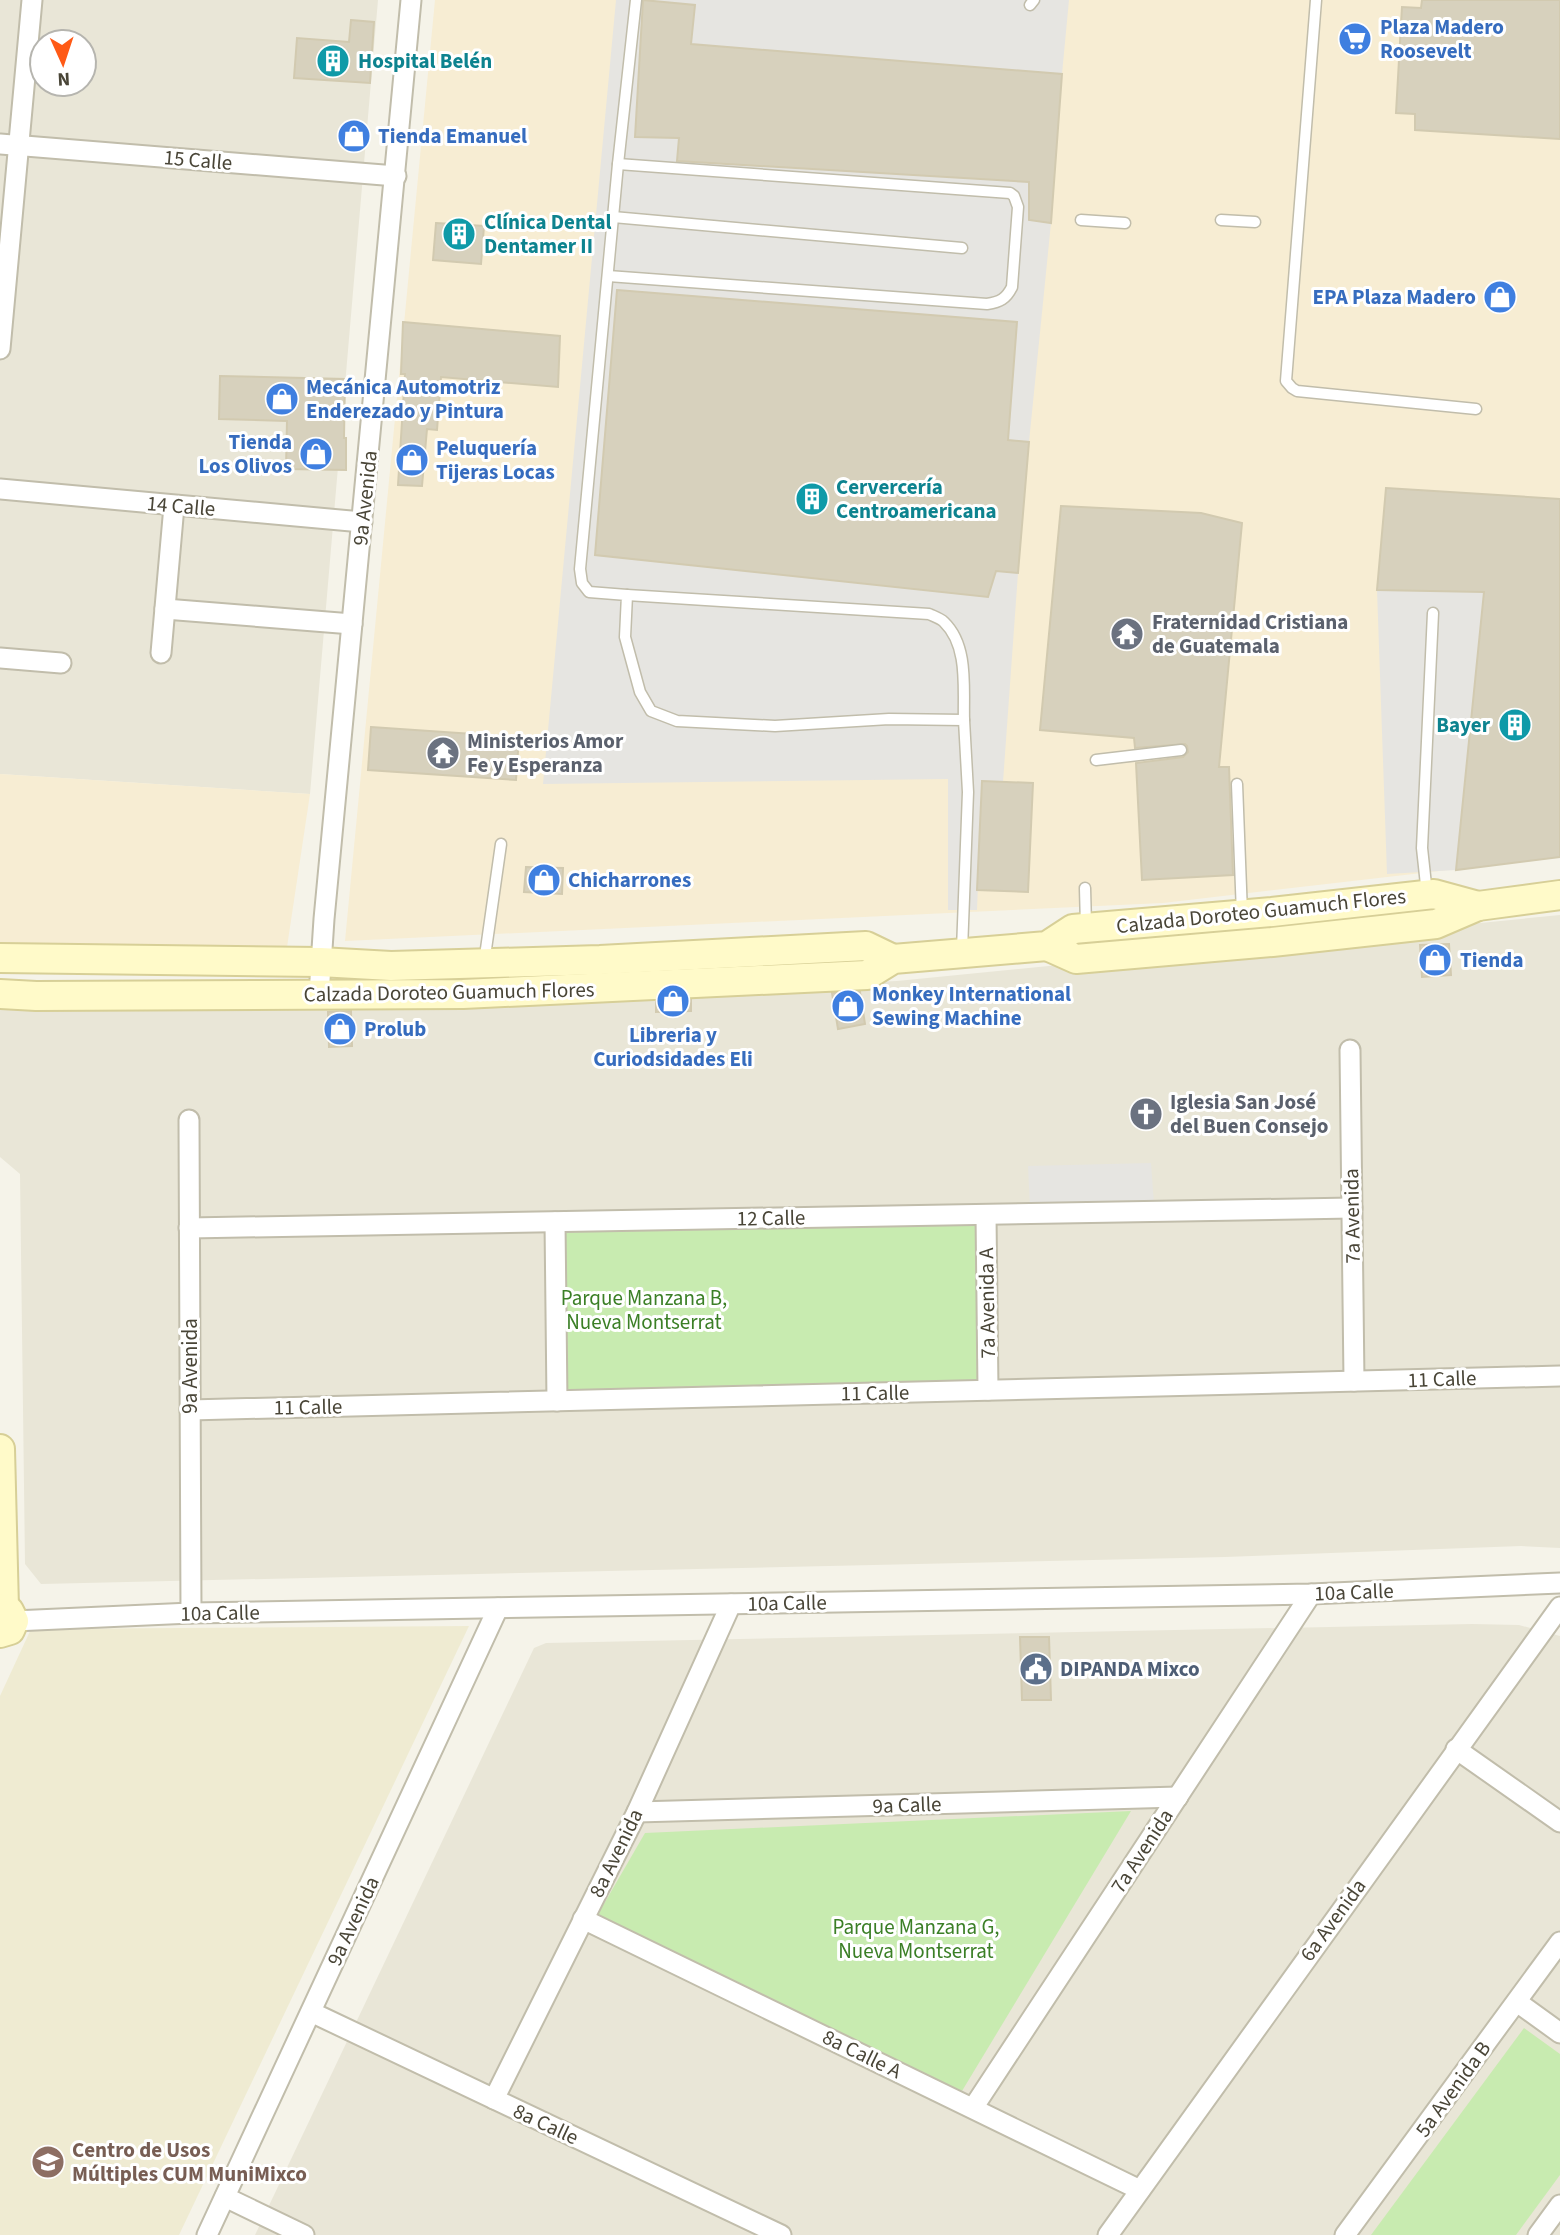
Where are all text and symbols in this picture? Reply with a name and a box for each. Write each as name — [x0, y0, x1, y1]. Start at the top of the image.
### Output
place label: Plaza Madero Roosevelt — [1380, 12, 1504, 66]
supermarket icon: Plaza Madero Roosevelt — [1336, 20, 1374, 58]
north arrow — [28, 28, 98, 98]
building icon: Hospital Belén — [314, 42, 352, 80]
place label: Hospital Belén — [358, 46, 492, 76]
text: N — [57, 65, 71, 92]
shop icon: Tienda Emanuel — [335, 117, 373, 155]
place label: Tienda Emanuel — [378, 121, 527, 151]
street label: 15 Calle — [162, 142, 234, 178]
place label: Clínica Dental Dentamer II — [484, 207, 612, 261]
building icon: Clínica Dental Dentamer II — [440, 215, 478, 253]
shop icon: EPA Plaza Madero — [1481, 278, 1519, 316]
place label: EPA Plaza Madero — [1313, 282, 1476, 312]
place label: Mecánica Automotriz Enderezado y Pintura — [306, 372, 504, 426]
shop icon: Mecánica Automotriz Enderezado y Pintura — [263, 380, 301, 418]
place label: Tienda Los Olivos — [199, 427, 292, 481]
place label: Peluquería Tijeras Locas — [436, 433, 555, 487]
shop icon: Tienda Los Olivos — [297, 435, 335, 473]
shop icon: Peluquería Tijeras Locas — [393, 441, 431, 479]
street label: 9a Avenida — [345, 449, 385, 547]
place label: Cervercería Centroamericana — [836, 472, 997, 526]
building icon: Cervercería Centroamericana — [793, 480, 831, 518]
street label: 14 Calle — [145, 488, 217, 524]
place label: Fraternidad Cristiana de Guatemala — [1152, 607, 1348, 661]
temple icon: Fraternidad Cristiana de Guatemala — [1108, 615, 1146, 653]
building icon: Bayer — [1496, 706, 1534, 744]
place label: Bayer — [1436, 710, 1491, 740]
place label: Ministerios Amor Fe y Esperanza — [467, 726, 624, 780]
temple icon: Ministerios Amor Fe y Esperanza — [424, 734, 462, 772]
shop icon: Chicharrones — [525, 861, 563, 899]
place label: Chicharrones — [568, 865, 691, 895]
street label: Calzada Doroteo Guamuch Flores — [1115, 881, 1407, 941]
shop icon: Tienda — [1416, 941, 1454, 979]
place label: Tienda — [1460, 945, 1523, 975]
street label: Calzada Doroteo Guamuch Flores — [303, 974, 595, 1010]
place label: Monkey International Sewing Machine — [872, 979, 1071, 1033]
shop icon: Libreria y Curiodsidades Eli — [654, 982, 692, 1020]
shop icon: Monkey International Sewing Machine — [829, 987, 867, 1025]
shop icon: Prolub — [321, 1010, 359, 1048]
place label: Prolub — [364, 1014, 426, 1044]
place label: Libreria y Curiodsidades Eli — [593, 1020, 753, 1074]
place label: Iglesia San José del Buen Consejo — [1170, 1087, 1328, 1141]
church icon: Iglesia San José del Buen Consejo — [1127, 1095, 1165, 1133]
street label: 7a Avenida — [1336, 1168, 1368, 1264]
street label: 12 Calle — [736, 1202, 806, 1234]
street label: 7a Avenida A — [971, 1247, 1003, 1359]
park label: Parque Manzana B, Nueva Montserrat — [561, 1283, 727, 1337]
street label: 9a Avenida — [175, 1318, 205, 1414]
street label: 11 Calle — [1407, 1363, 1477, 1395]
street label: 11 Calle — [840, 1377, 910, 1409]
street label: 11 Calle — [273, 1391, 343, 1423]
street label: 10a Calle — [1314, 1576, 1394, 1608]
street label: 10a Calle — [747, 1587, 827, 1619]
street label: 10a Calle — [180, 1597, 260, 1629]
public building icon: DIPANDA Mixco — [1017, 1650, 1055, 1688]
place label: DIPANDA Mixco — [1060, 1654, 1200, 1684]
street label: 9a Calle — [872, 1789, 942, 1821]
street label: 8a Avenida — [582, 1803, 650, 1903]
street label: 7a Avenida — [1103, 1803, 1181, 1899]
street label: 9a Avenida — [319, 1871, 387, 1971]
street label: 6a Avenida — [1293, 1873, 1373, 1967]
park label: Parque Manzana G, Nueva Montserrat — [832, 1912, 1000, 1966]
street label: 8a Calle A — [817, 2022, 907, 2086]
street label: 5a Avenida B — [1408, 2035, 1498, 2143]
street label: 8a Calle — [508, 2096, 584, 2152]
place label: Centro de Usos Múltiples CUM MuniMixco — [72, 2135, 307, 2189]
school or university icon: Centro de Usos Múltiples CUM MuniMixco — [29, 2143, 67, 2181]

